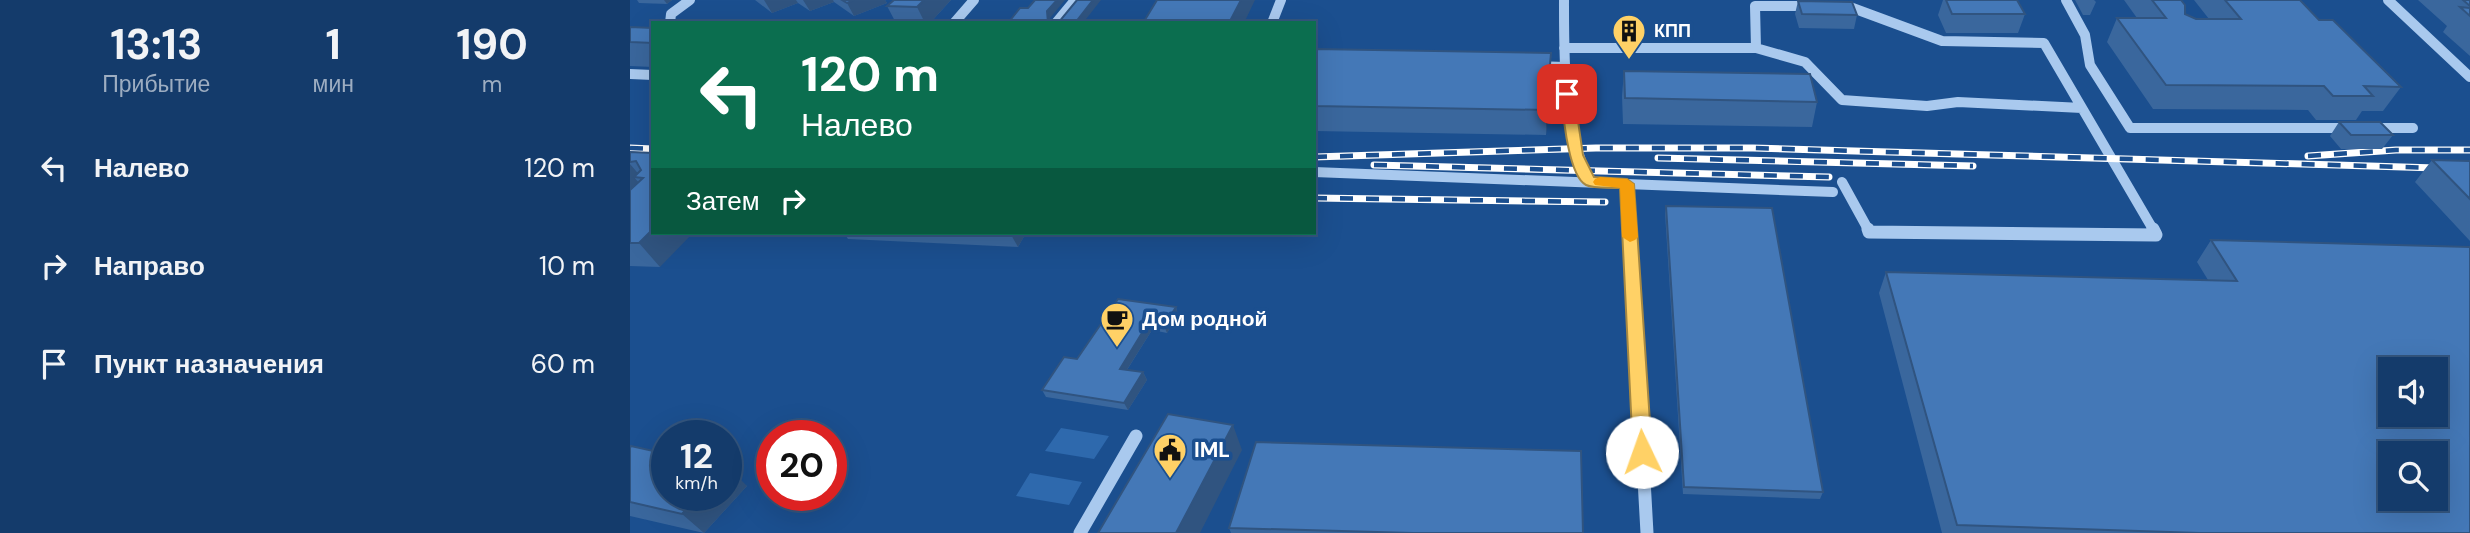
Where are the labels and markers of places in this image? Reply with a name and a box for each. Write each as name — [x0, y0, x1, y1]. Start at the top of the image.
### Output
building icon: КПП — [1610, 12, 1648, 61]
place label: КПП — [1654, 19, 1691, 43]
pin — [1537, 64, 1597, 124]
cafe icon: Дом родной — [1098, 300, 1136, 349]
place label: Дом родной — [1142, 305, 1267, 333]
public building icon: IML — [1151, 431, 1189, 480]
place label: IML — [1194, 436, 1230, 464]

